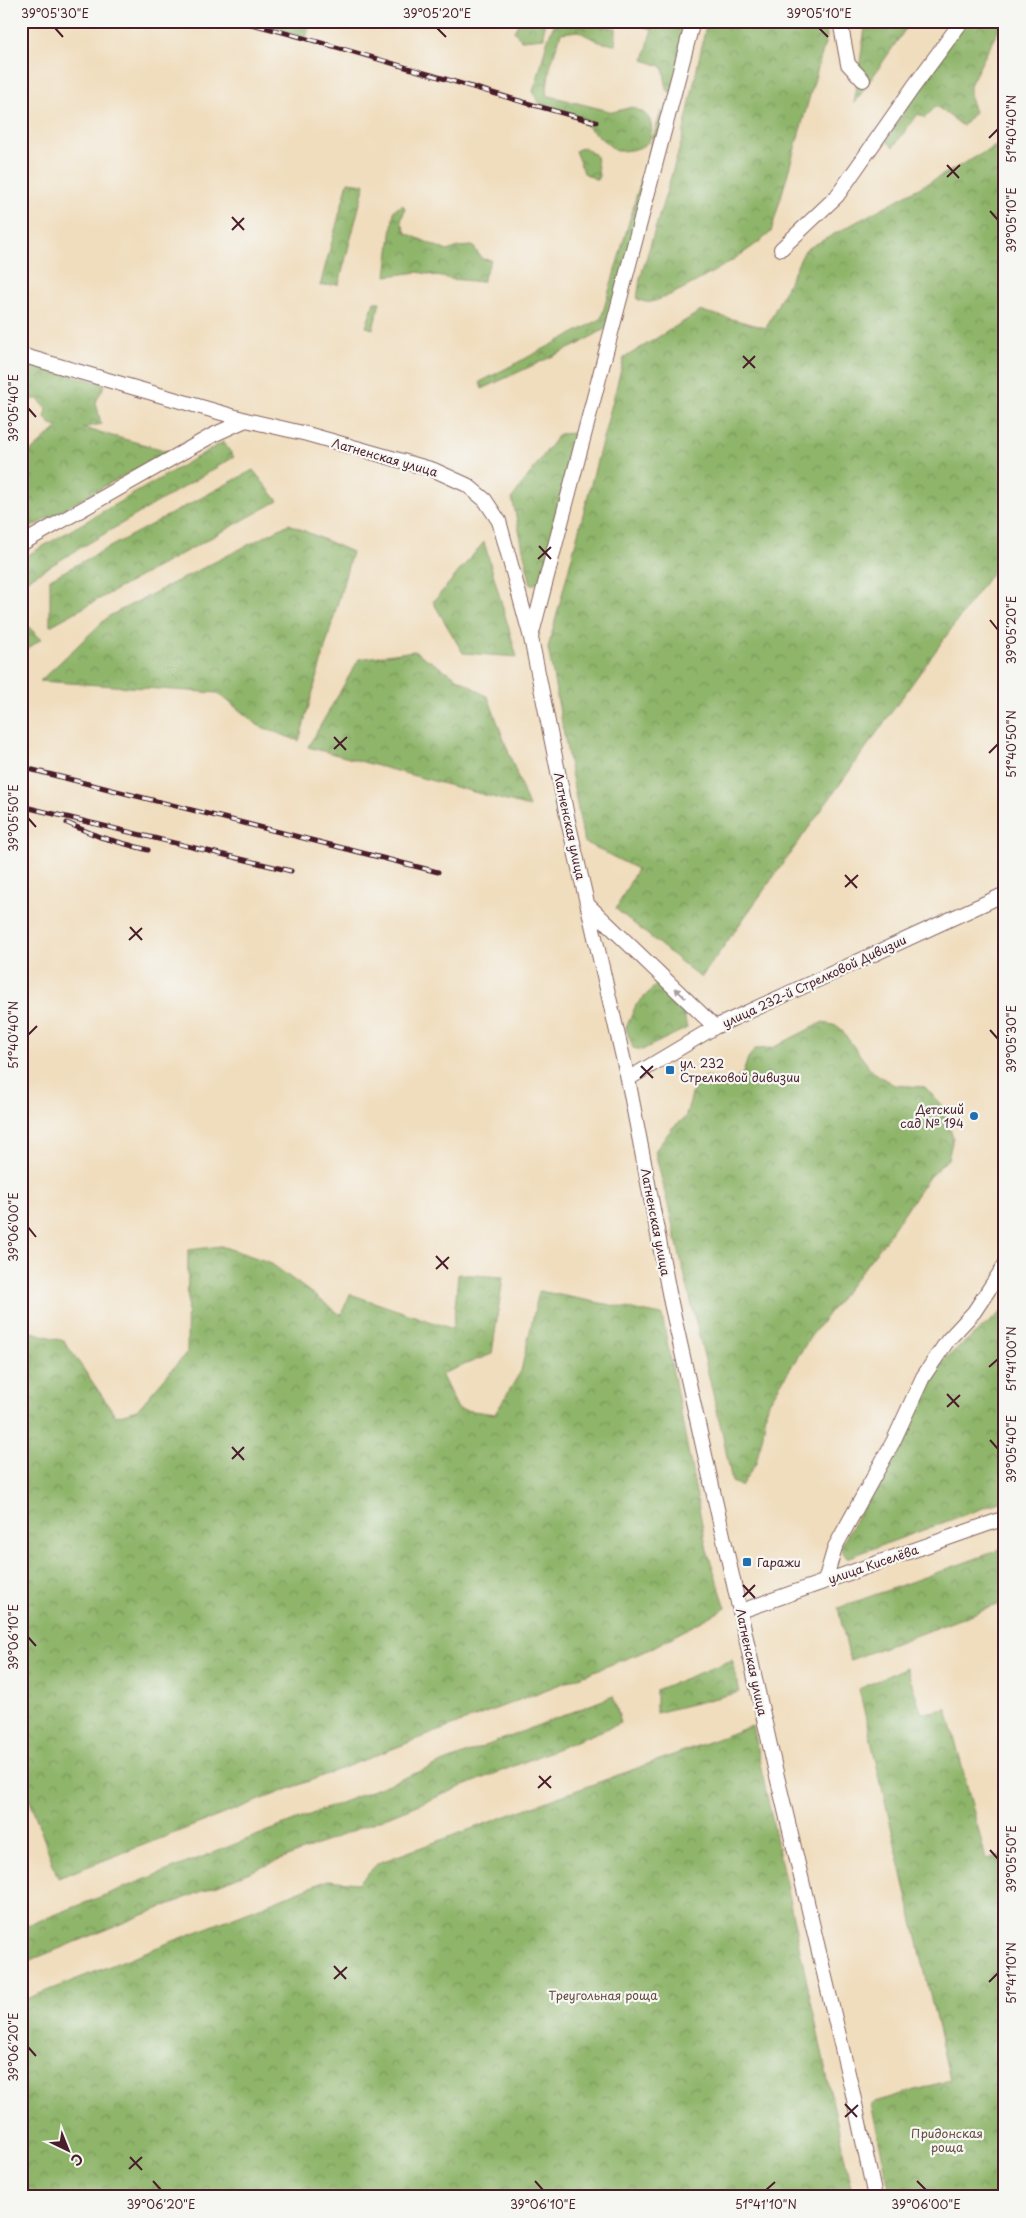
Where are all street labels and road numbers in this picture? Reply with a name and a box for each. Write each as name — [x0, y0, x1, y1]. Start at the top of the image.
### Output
street label: Латненская улица — [330, 433, 440, 481]
street label: Латненская улица — [550, 771, 590, 882]
street label: улица 232-й Стрелковой Дивизии — [719, 930, 909, 1032]
street label: Латненская улица — [637, 1167, 675, 1278]
street label: улица Киселёва — [825, 1540, 921, 1588]
street label: Латненская улица — [732, 1607, 772, 1718]

